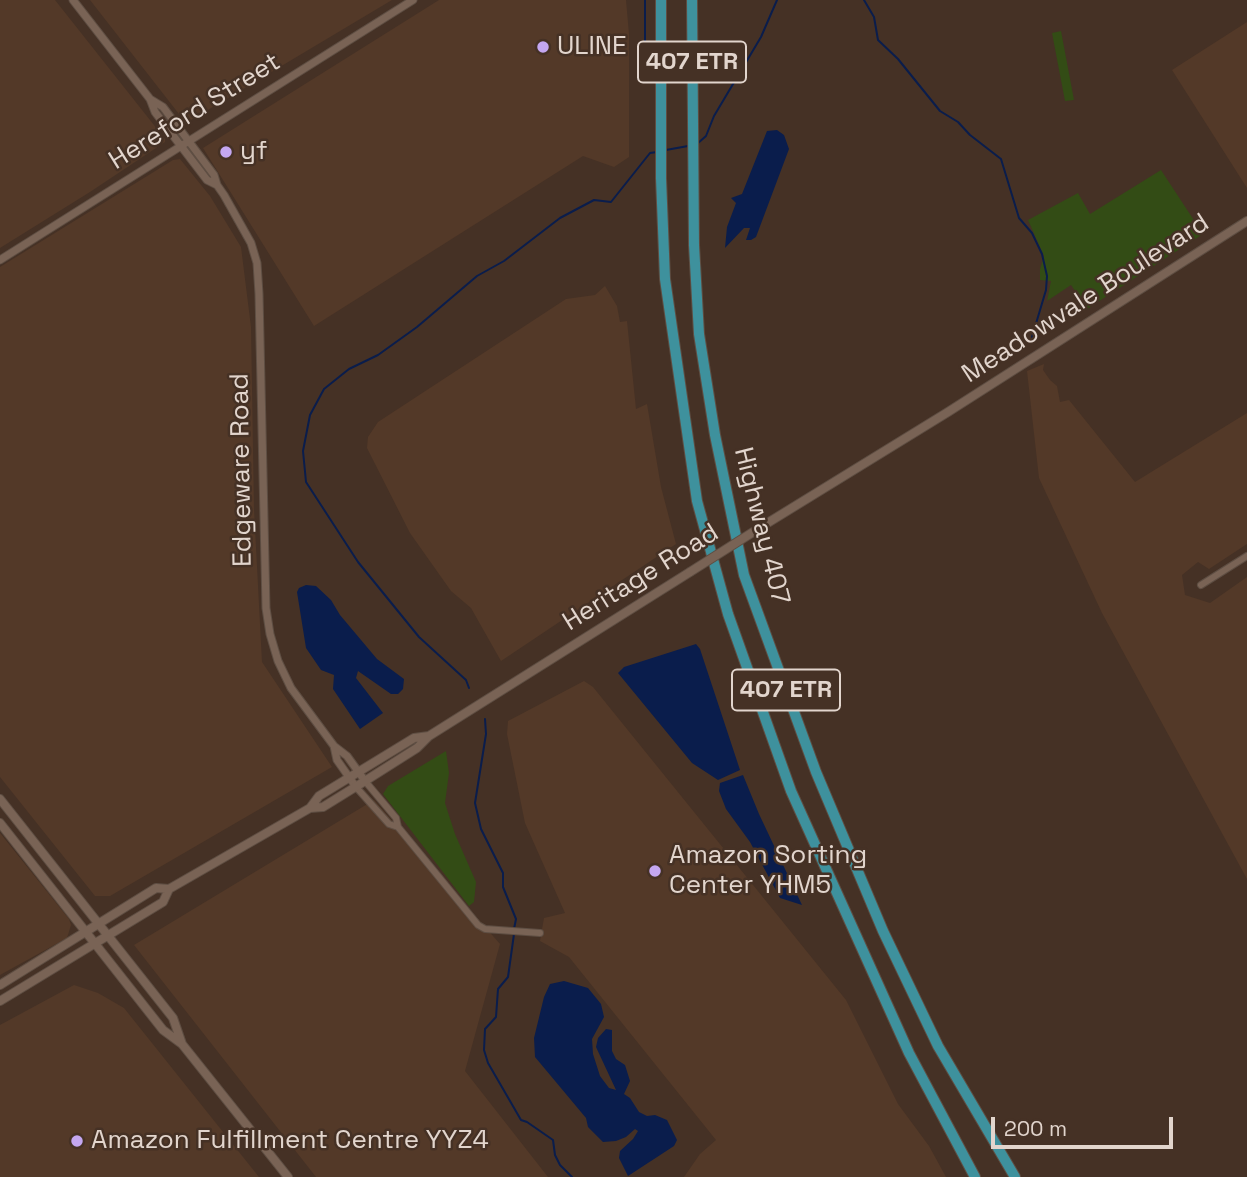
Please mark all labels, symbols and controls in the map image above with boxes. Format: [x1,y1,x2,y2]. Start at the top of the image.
place label: ULINE [557,31,627,63]
marker: ULINE [535,39,551,55]
road number: 407 ETR [638,42,746,82]
street label: Hereford Street [104,47,286,177]
place label: yf [240,136,267,168]
marker: yf [218,144,234,160]
street label: Meadowvale Boulevard [957,208,1215,390]
street label: Edgeware Road [225,373,259,567]
street label: Highway 407 [726,444,796,608]
street label: Heritage Road [557,518,725,638]
road number: 407 ETR [732,670,840,710]
place label: Amazon Sorting Center YHM5 [669,840,867,902]
marker: Amazon Sorting Center YHM5 [647,863,663,879]
scale bar [995,1104,1177,1148]
text: 200 m [1004,1115,1067,1142]
place label: Amazon Fulfillment Centre YYZ4 [91,1125,489,1157]
marker: Amazon Fulfillment Centre YYZ4 [69,1133,85,1149]

